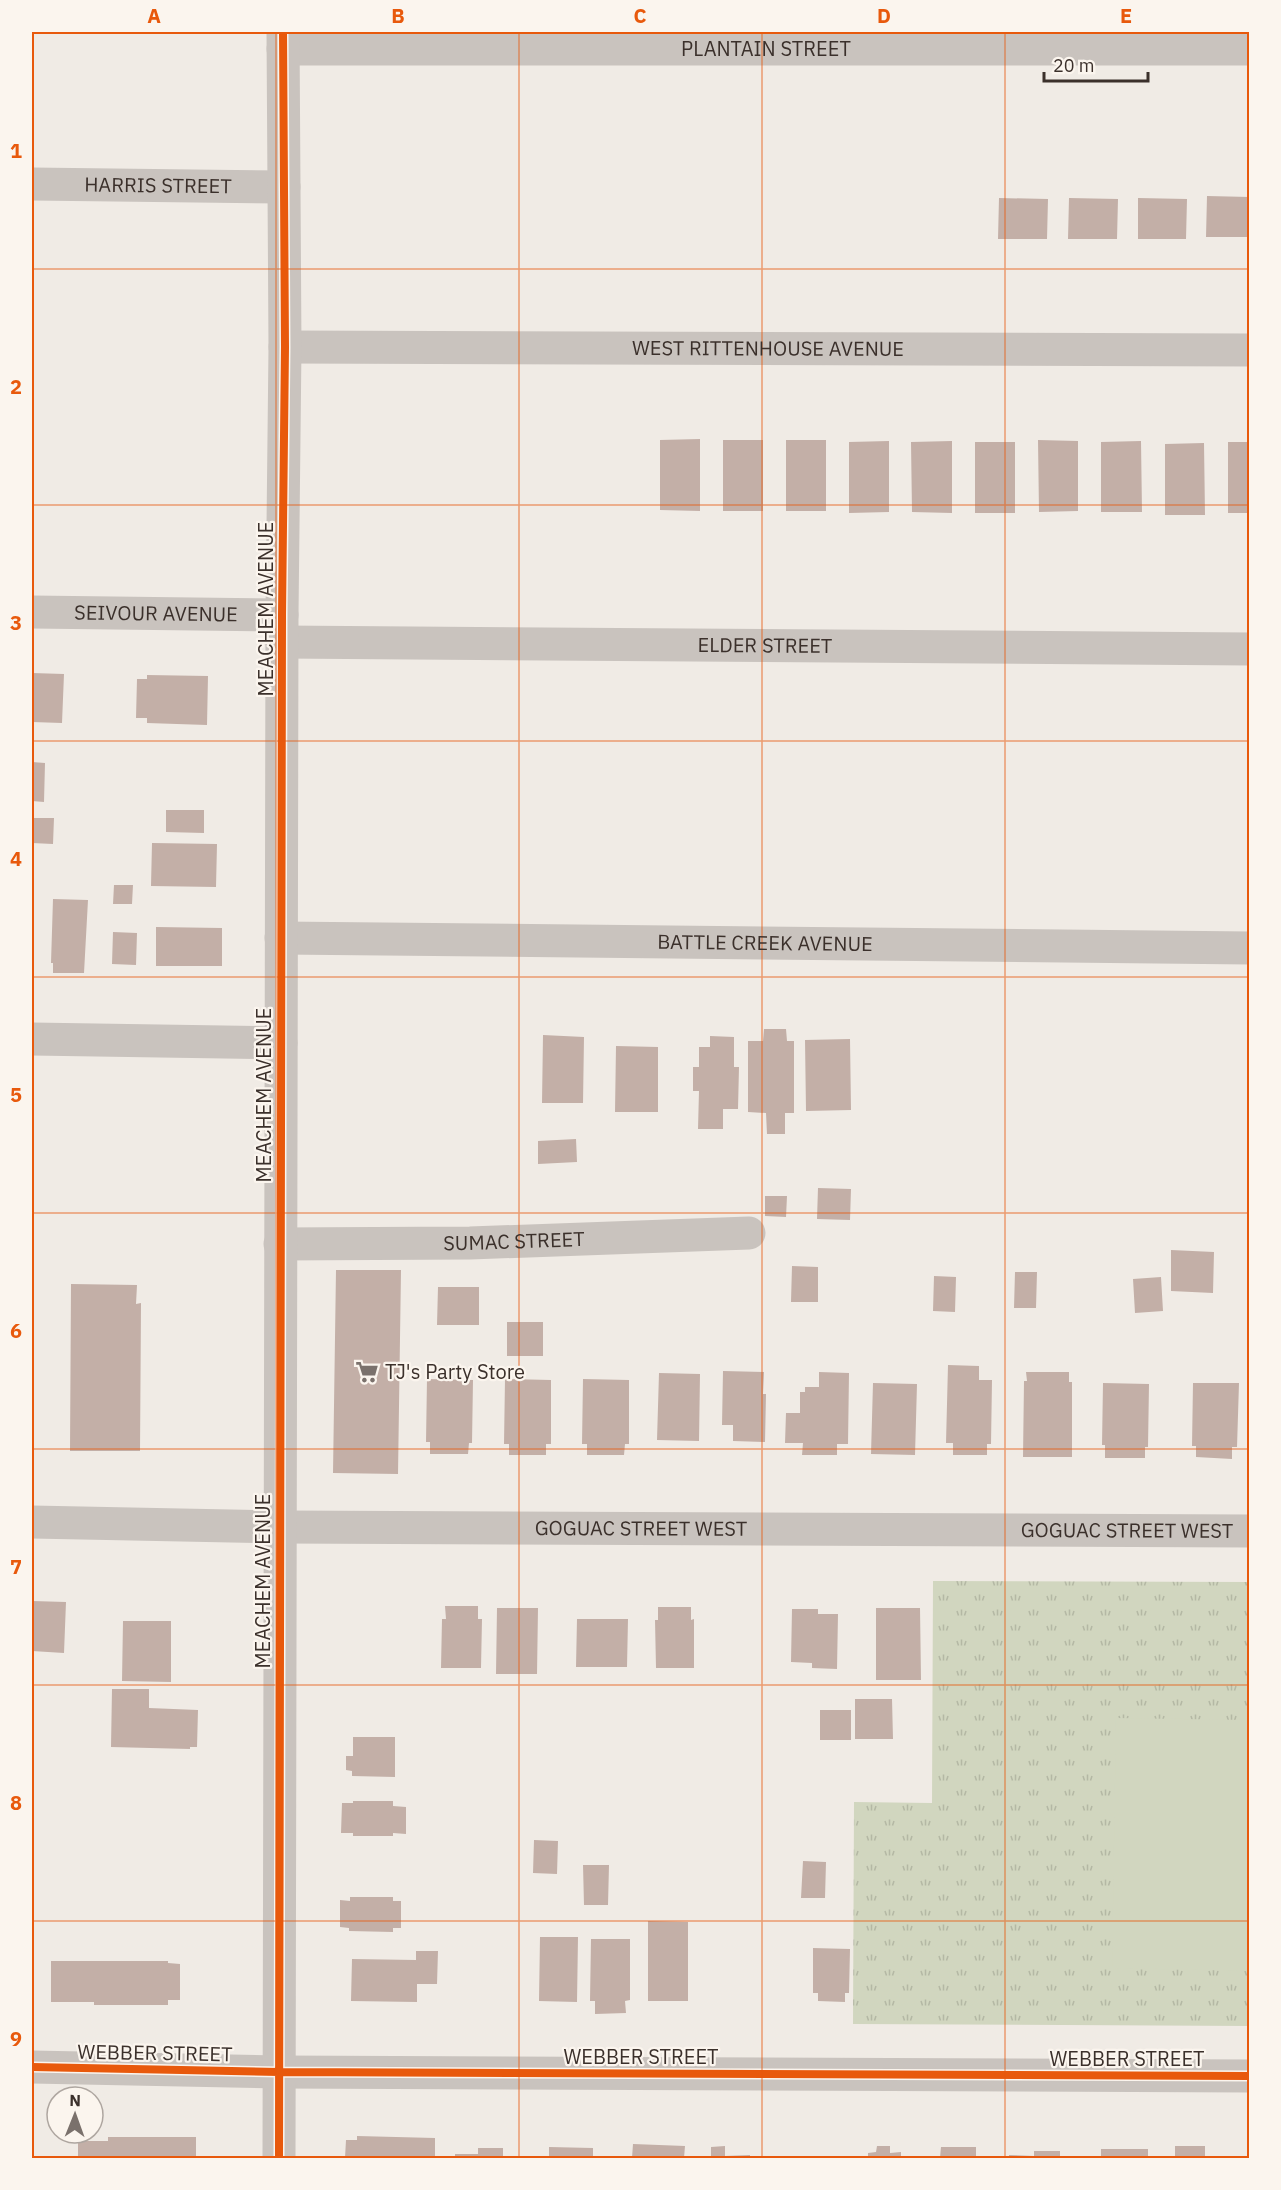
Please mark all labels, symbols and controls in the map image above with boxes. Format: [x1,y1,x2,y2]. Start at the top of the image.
text: A [147,2,161,29]
text: B [391,2,405,29]
text: C [633,2,647,29]
text: D [877,2,891,29]
text: E [1120,2,1132,29]
street label: PLANTAIN STREET [681,35,851,62]
scale bar [1044,45,1148,83]
text: 20 m [1053,54,1095,77]
text: 1 [10,137,22,164]
street label: HARRIS STREET [84,171,232,199]
street label: WEST RITTENHOUSE AVENUE [632,334,904,362]
text: 2 [10,373,22,400]
street label: MEACHEM AVENUE [252,522,279,696]
street label: SEIVOUR AVENUE [74,599,238,627]
text: 3 [10,609,22,636]
street label: ELDER STREET [698,631,832,659]
text: 4 [10,845,22,872]
street label: BATTLE CREEK AVENUE [657,928,873,957]
street label: MEACHEM AVENUE [250,1008,277,1182]
text: 5 [10,1081,22,1108]
street label: SUMAC STREET [443,1225,585,1256]
text: 6 [10,1317,22,1344]
place label: TJ's Party Store [385,1358,525,1385]
supermarket icon: TJ's Party Store [354,1359,380,1385]
street label: MEACHEM AVENUE [249,1494,276,1668]
street label: GOGUAC STREET WEST [535,1514,747,1542]
street label: GOGUAC STREET WEST [1021,1516,1233,1544]
text: 7 [10,1553,22,1580]
text: 8 [10,1789,22,1816]
text: 9 [10,2025,22,2052]
street label: WEBBER STREET [77,2038,233,2067]
street label: WEBBER STREET [563,2043,719,2070]
street label: WEBBER STREET [1049,2045,1205,2072]
north arrow [45,2085,105,2145]
text: N [69,2090,81,2110]

